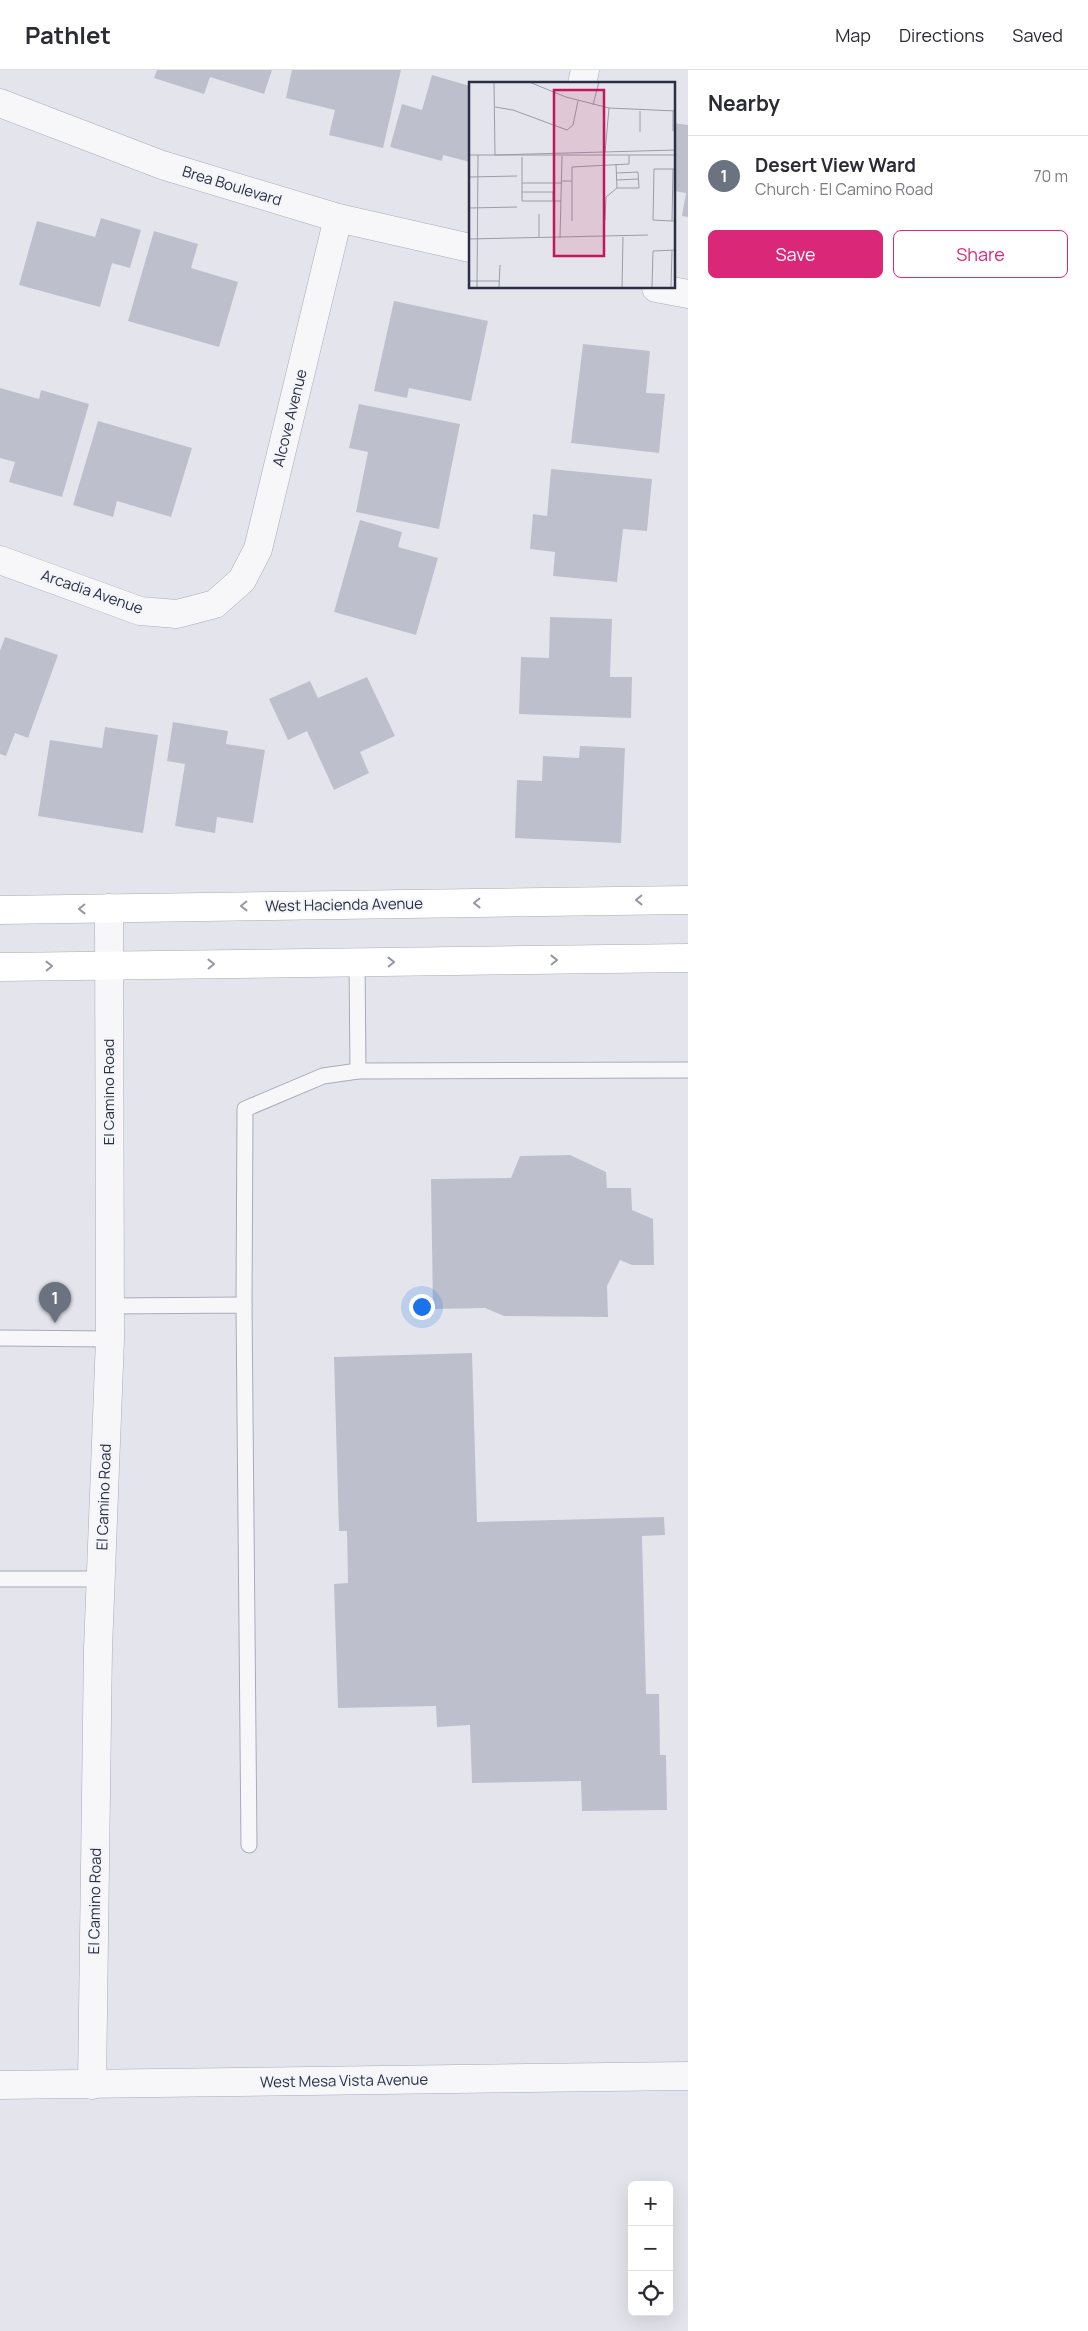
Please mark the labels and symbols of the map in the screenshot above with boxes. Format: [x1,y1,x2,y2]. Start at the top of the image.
inset map [469,82,676,289]
street label: Brea Boulevard [180,160,284,211]
street label: Alcove Avenue [267,367,312,469]
street label: Arcadia Avenue [38,564,146,619]
street label: West Hacienda Avenue [265,893,423,916]
one-way arrow [635,895,643,905]
one-way arrow [473,898,480,908]
one-way arrow [240,901,248,911]
one-way arrow [78,903,86,914]
one-way arrow [550,955,558,965]
one-way arrow [388,957,395,967]
one-way arrow [208,959,215,969]
one-way arrow [45,961,53,971]
street label: El Camino Road [98,1039,119,1145]
pin: 1 [39,1282,71,1323]
your location [409,1294,435,1320]
street label: El Camino Road [91,1443,116,1551]
street label: El Camino Road [83,1848,106,1954]
street label: West Mesa Vista Avenue [260,2069,428,2092]

